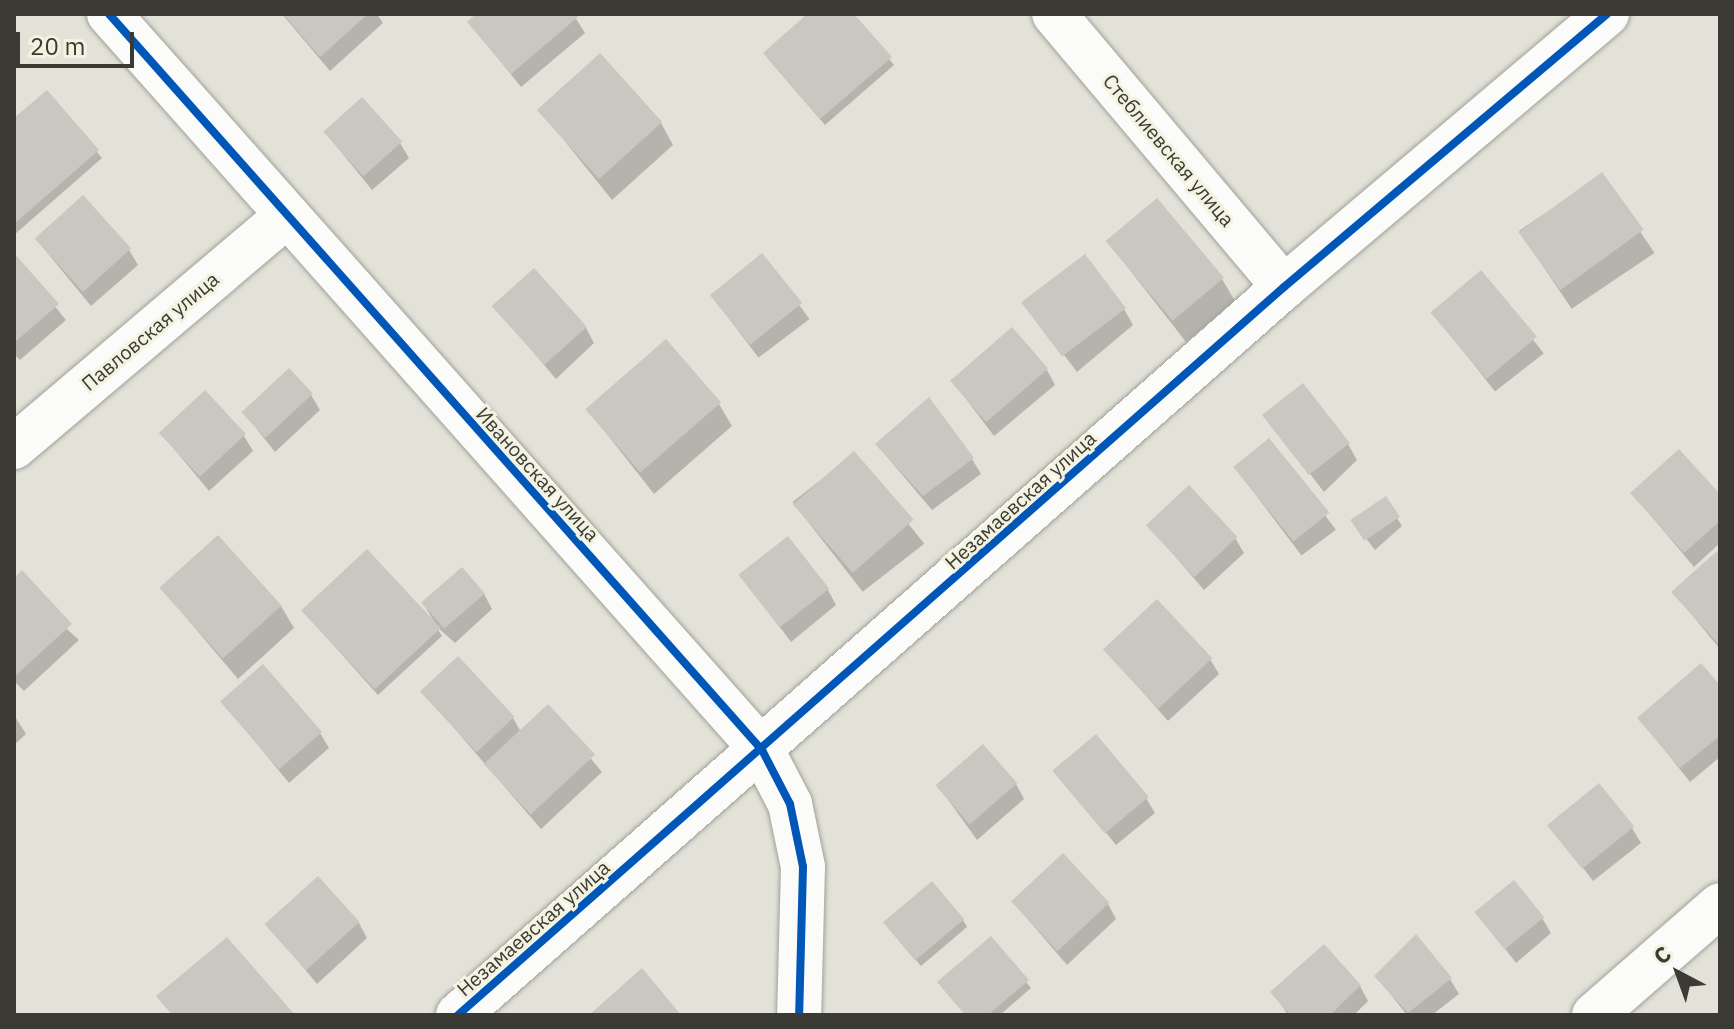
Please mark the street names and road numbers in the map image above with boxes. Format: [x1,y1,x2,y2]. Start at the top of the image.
street label: Стеблиевская улица [1098,69,1240,231]
street label: Павловская улица [77,267,223,395]
street label: Ивановская улица [471,402,605,546]
street label: Незамаевская улица [940,426,1100,574]
street label: Незамаевская улица [452,855,614,1001]

